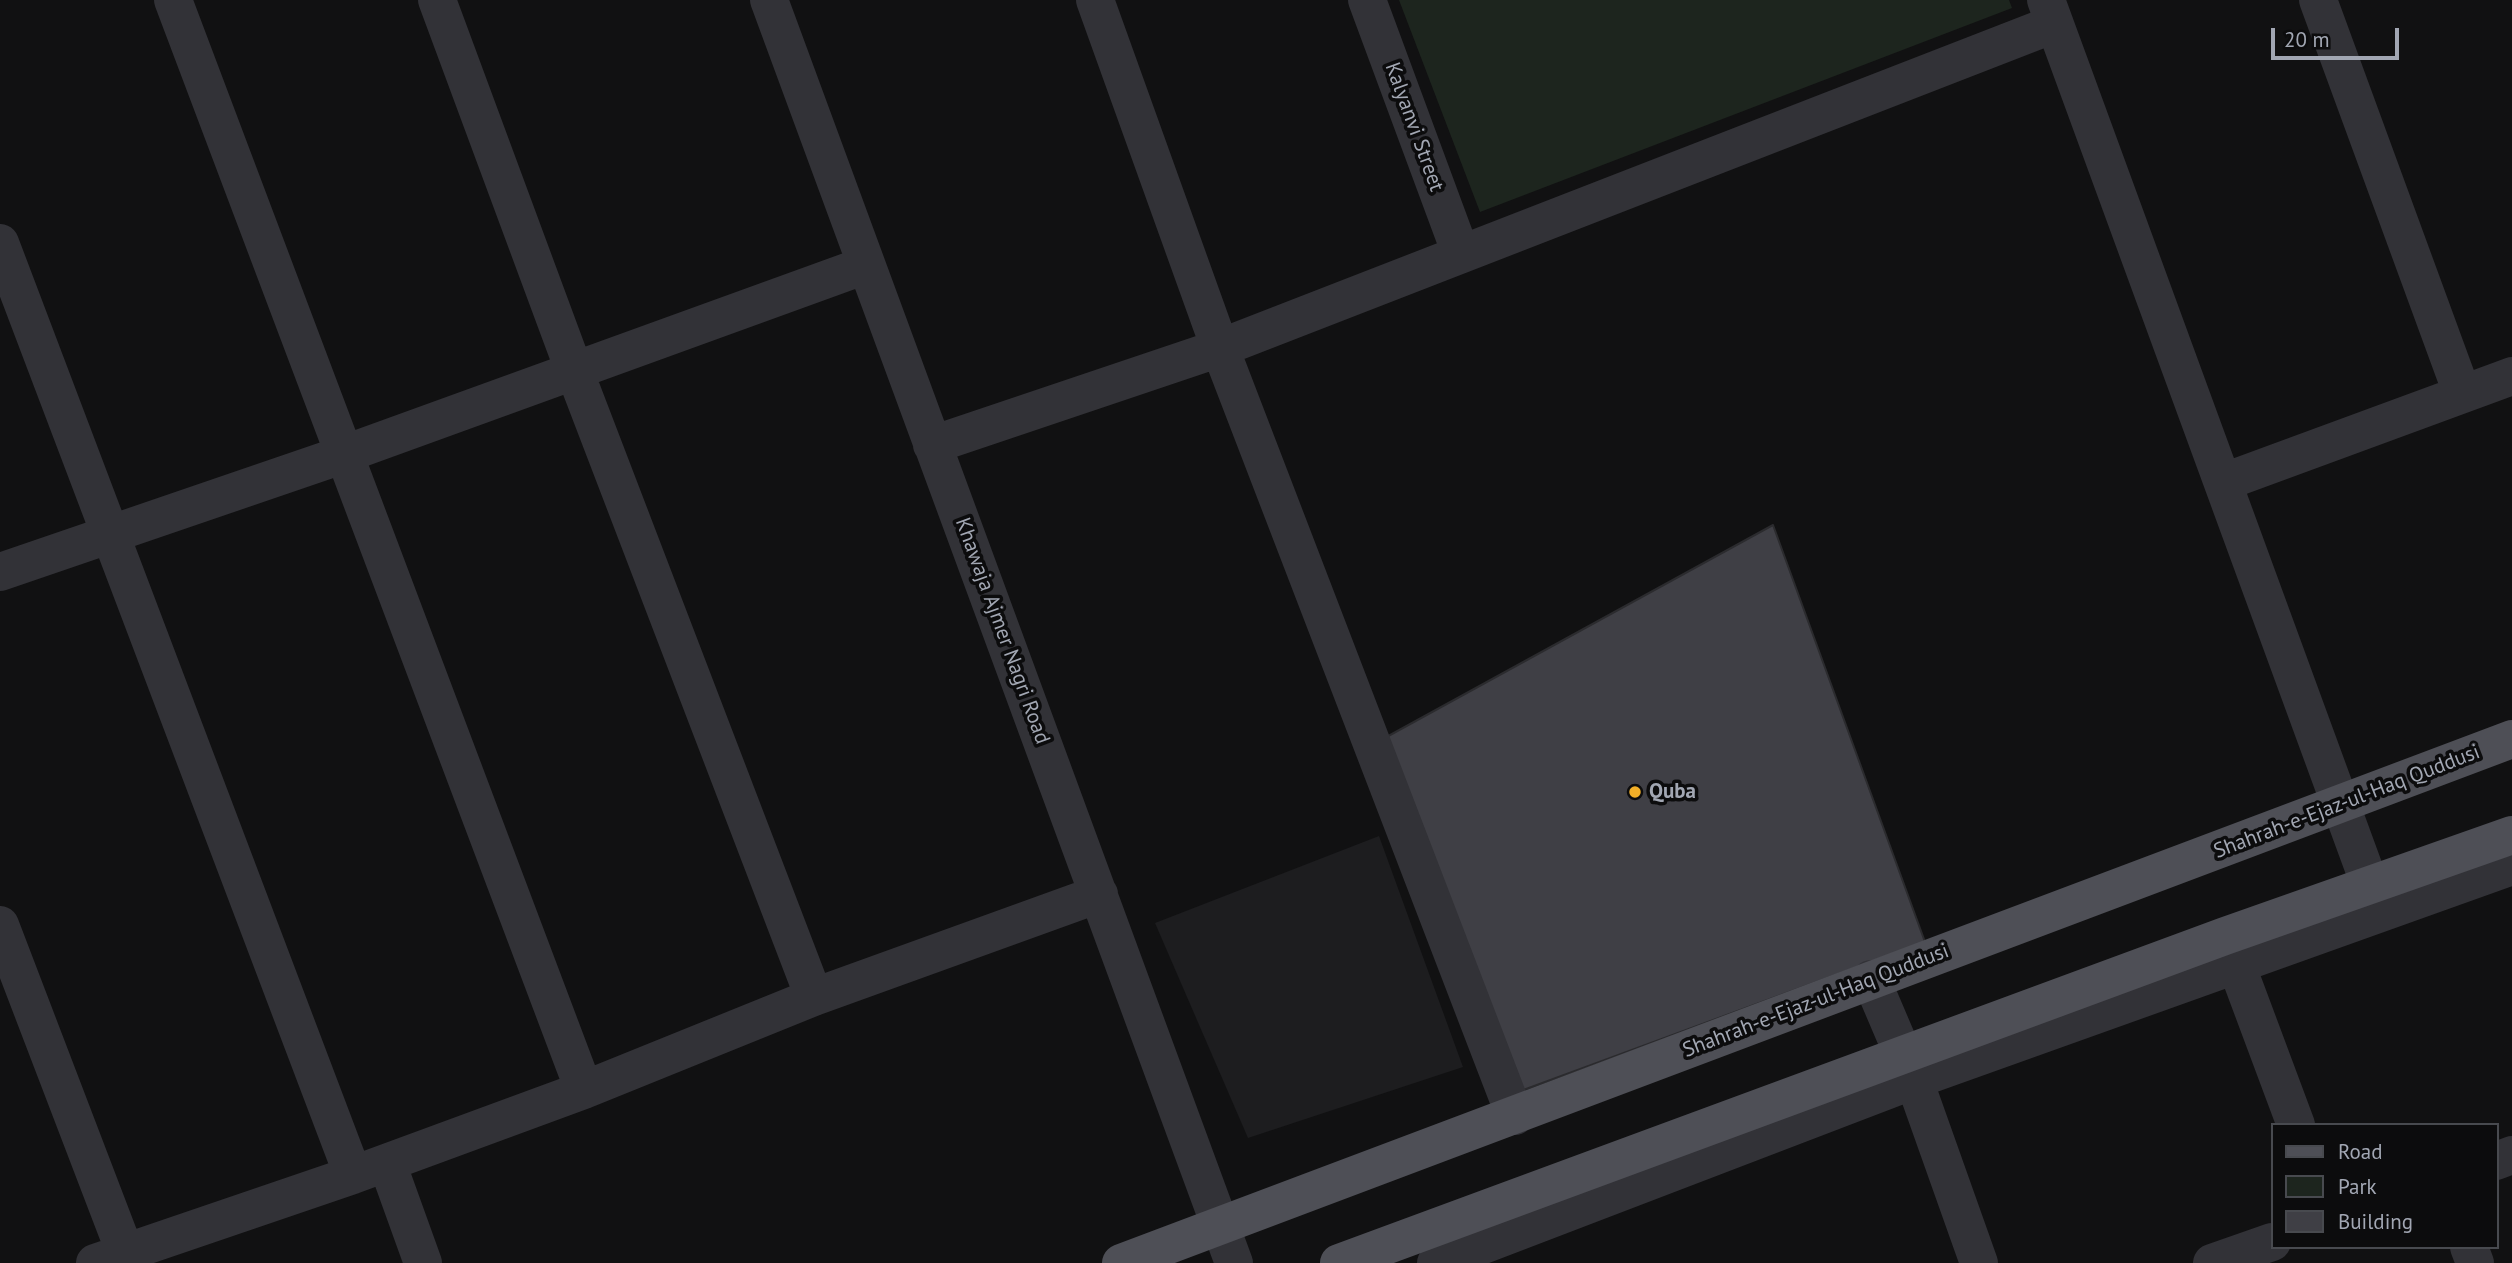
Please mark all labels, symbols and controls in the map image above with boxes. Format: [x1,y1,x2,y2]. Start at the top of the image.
scale bar [2274,14,2402,58]
text: 20 m [2284,26,2330,53]
street label: Kalyanvi Street [1379,59,1449,195]
street label: Khawaja Ajmer Nagri Road [949,514,1055,748]
street label: Shahrah-e-Ejaz-ul-Haq Quddusi [2210,739,2484,865]
place label: Quba [1649,779,1696,805]
marker: Quba [1627,784,1643,800]
street label: Shahrah-e-Ejaz-ul-Haq Quddusi [1679,938,1953,1064]
legend [2270,1123,2498,1249]
text: Road [2338,1138,2382,1165]
text: Park [2338,1173,2377,1200]
text: Building [2338,1208,2413,1235]

